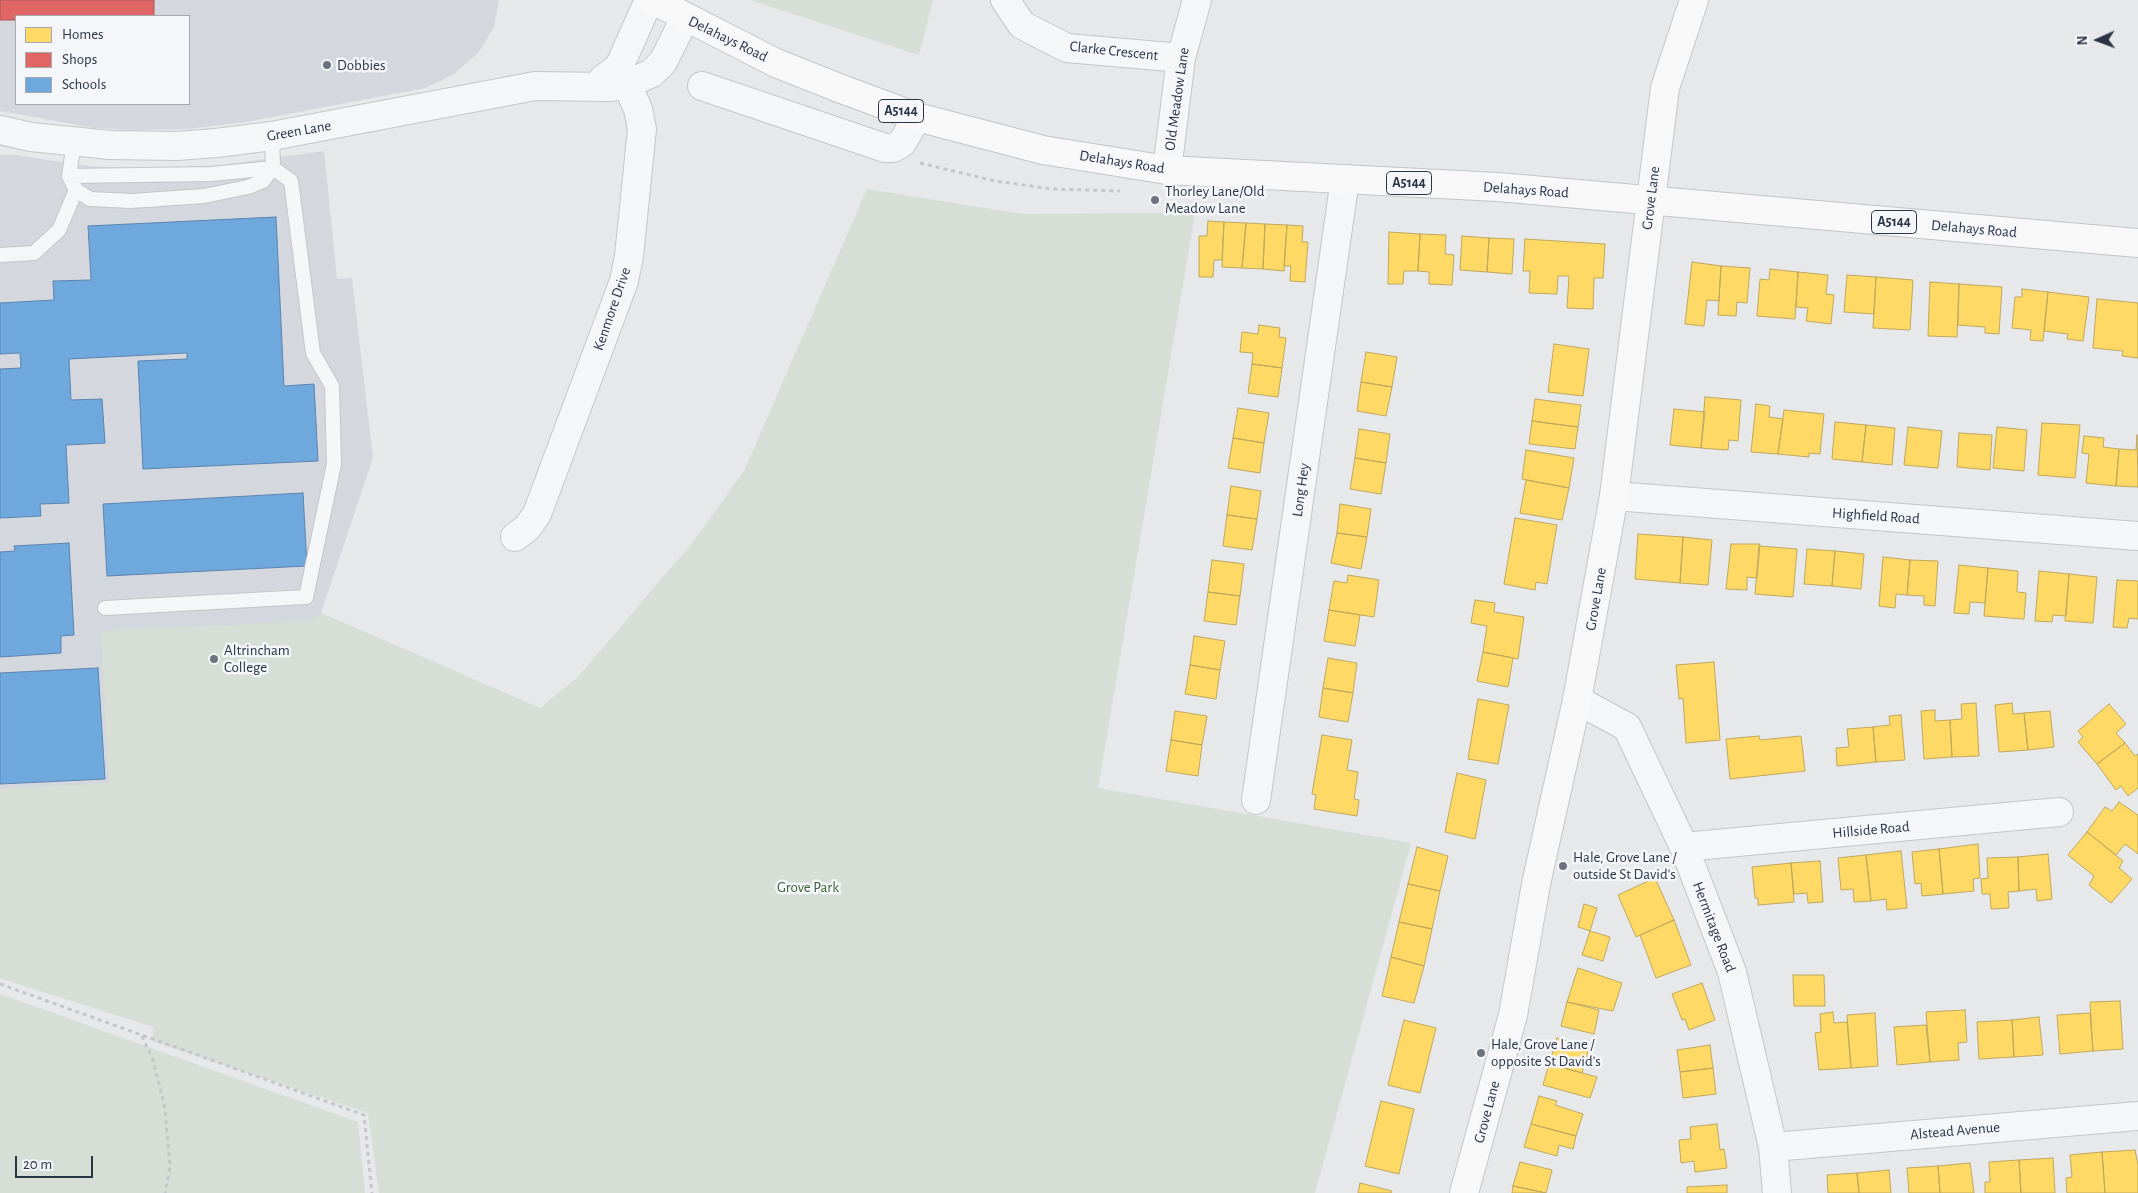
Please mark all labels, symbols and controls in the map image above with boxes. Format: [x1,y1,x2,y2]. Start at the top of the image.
street label: Delahays Road [685,12,771,66]
legend [15,15,190,105]
north arrow [2073,15,2123,65]
text: Homes [62,27,104,42]
text: N [2076,35,2090,46]
street label: Clarke Crescent [1069,37,1159,65]
street label: Old Meadow Lane [1161,46,1193,152]
text: Shops [62,52,97,67]
place label: Dobbies [337,56,386,74]
marker: Dobbies [321,59,333,71]
text: Schools [62,77,106,92]
road number: A5144 [878,100,924,122]
street label: Green Lane [265,116,333,146]
street label: Delahays Road [1078,146,1166,178]
street label: Grove Lane [1638,165,1664,231]
road number: A5144 [1386,172,1432,194]
street label: Delahays Road [1482,178,1570,202]
place label: Thorley Lane/Old Meadow Lane [1165,182,1265,217]
marker: Thorley Lane/Old Meadow Lane [1149,194,1161,206]
road number: A5144 [1872,210,1916,233]
street label: Delahays Road [1930,216,2018,242]
street label: Kenmore Drive [589,265,635,353]
street label: Long Hey [1288,462,1314,518]
street label: Highfield Road [1832,504,1920,528]
street label: Grove Lane [1582,566,1610,632]
place label: Altrincham College [224,641,290,676]
marker: Altrincham College [208,653,220,665]
street label: Hillside Road [1832,818,1910,842]
place label: Hale, Grove Lane / outside St David's [1573,848,1677,883]
marker: Hale, Grove Lane / outside St David's [1557,860,1569,872]
park label: Grove Park [777,878,839,896]
street label: Hermitage Road [1688,879,1740,975]
place label: Hale, Grove Lane / opposite St David's [1491,1035,1601,1070]
marker: Hale, Grove Lane / opposite St David's [1475,1047,1487,1059]
street label: Grove Lane [1470,1079,1504,1145]
street label: Alstead Avenue [1909,1118,2001,1144]
scale bar [18,1146,95,1178]
text: 20 m [23,1157,52,1172]

